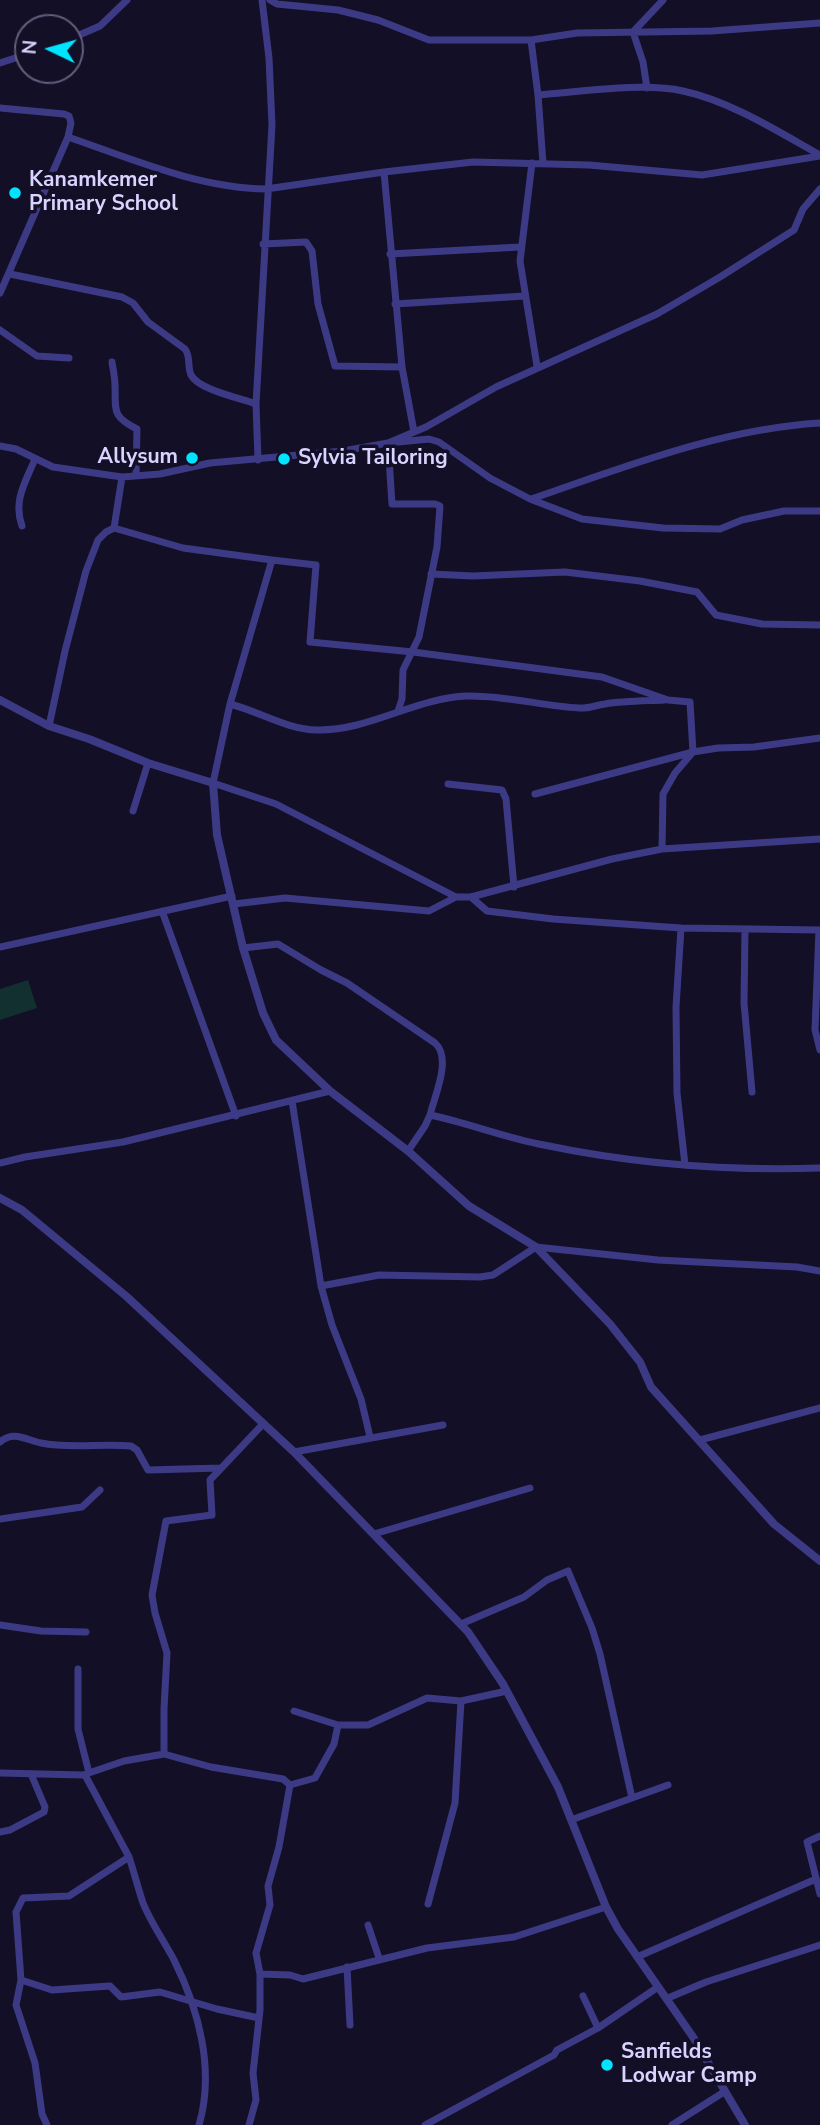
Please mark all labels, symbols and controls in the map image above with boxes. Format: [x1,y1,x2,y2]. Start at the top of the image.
north arrow [14,14,84,84]
text: N [17,39,44,56]
place label: Kanamkemer Primary School [29,168,178,218]
marker: Kanamkemer Primary School [7,185,23,201]
place label: Allysum [98,445,178,471]
place label: Sylvia Tailoring [298,446,448,472]
marker: Allysum [184,450,200,466]
marker: Sylvia Tailoring [276,451,292,467]
place label: Sanfields Lodwar Camp [621,2040,757,2090]
marker: Sanfields Lodwar Camp [599,2057,615,2073]

